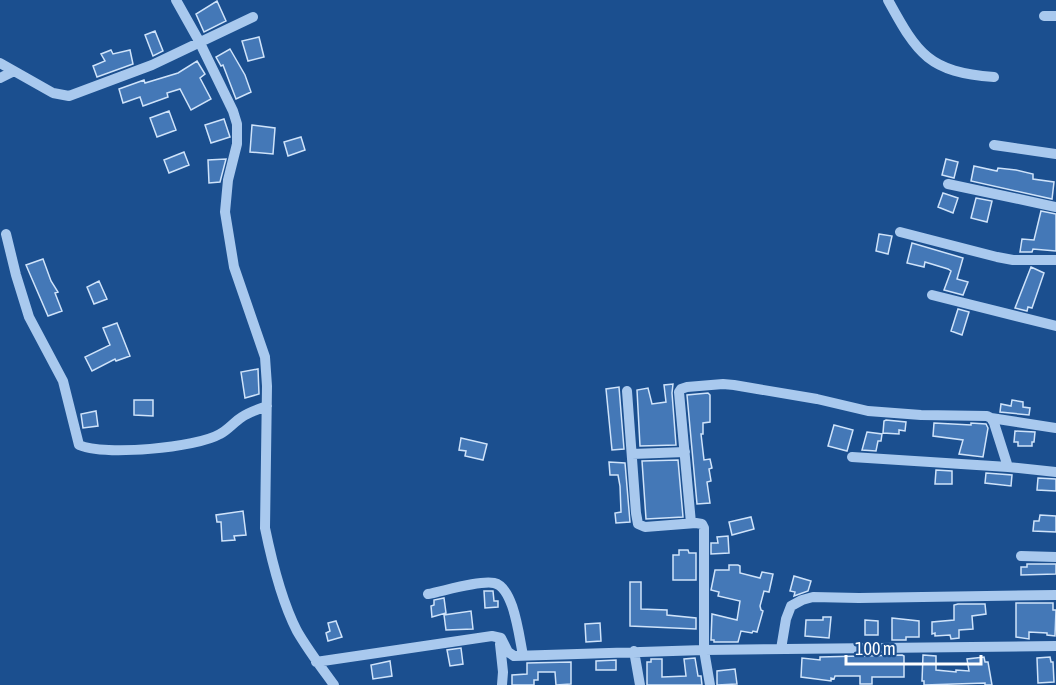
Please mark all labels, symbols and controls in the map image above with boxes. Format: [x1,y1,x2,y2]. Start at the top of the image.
scale bar [846,628,981,666]
text: 100 m [855,638,896,659]

